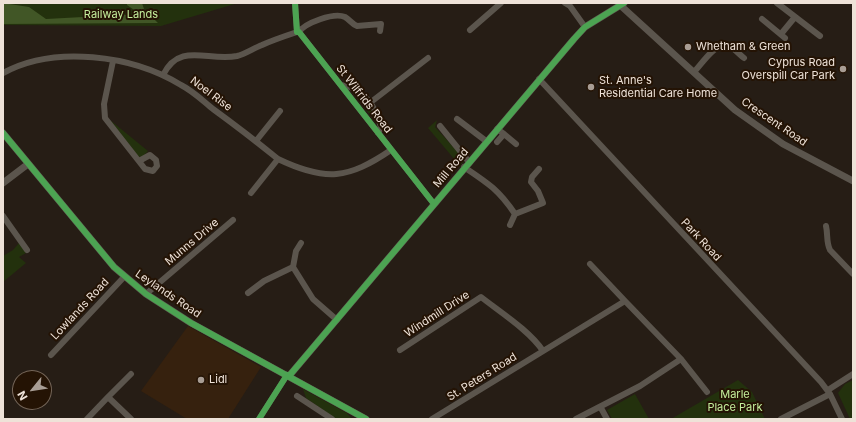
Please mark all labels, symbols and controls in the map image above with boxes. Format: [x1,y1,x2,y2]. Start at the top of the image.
park label: Railway Lands [84,8,158,22]
place label: Whetham & Green [696,40,790,54]
marker: Whetham & Green [683,42,693,52]
place label: Cyprus Road Overspill Car Park [741,56,835,82]
street label: St Wilfrids Road [333,62,395,136]
marker: Cyprus Road Overspill Car Park [838,64,848,74]
street label: Noel Rise [187,74,235,114]
place label: St. Anne's Residential Care Home [599,74,717,100]
marker: St. Anne's Residential Care Home [586,82,596,92]
street label: Crescent Road [739,95,809,149]
street label: Mill Road [431,146,471,190]
street label: Munns Drive [163,216,221,268]
street label: Park Road [678,216,724,264]
street label: Leylands Road [133,267,203,321]
street label: Lowlands Road [48,276,112,342]
street label: Windmill Drive [402,288,472,340]
street label: St. Peters Road [445,350,519,404]
north arrow [12,370,52,410]
place label: Lidl [209,373,227,387]
marker: Lidl [196,375,206,385]
text: N [14,388,31,403]
park label: Marle Place Park [707,388,763,414]

